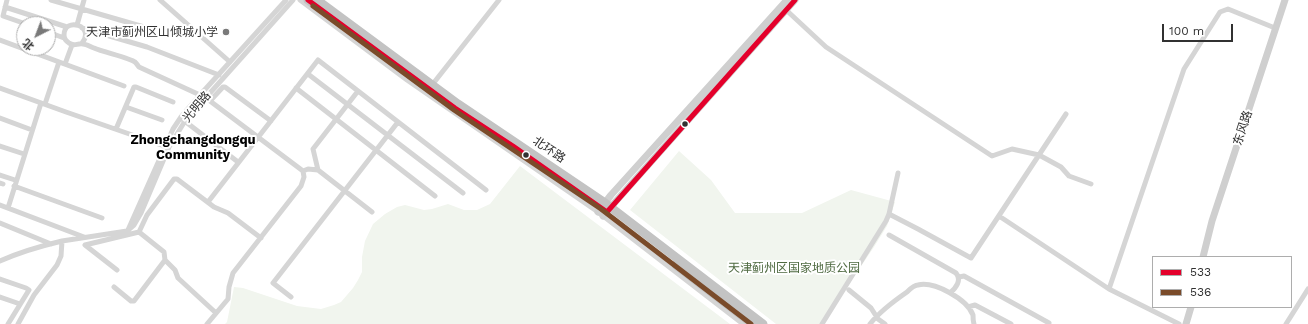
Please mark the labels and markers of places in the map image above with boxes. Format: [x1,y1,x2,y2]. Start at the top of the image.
place label: 天津市蓟州区山倾城小学 [86,25,218,39]
marker: 天津市蓟州区山倾城小学 [221,27,231,37]
unlabelled marker [680,119,690,129]
unlabelled marker [521,150,531,160]

